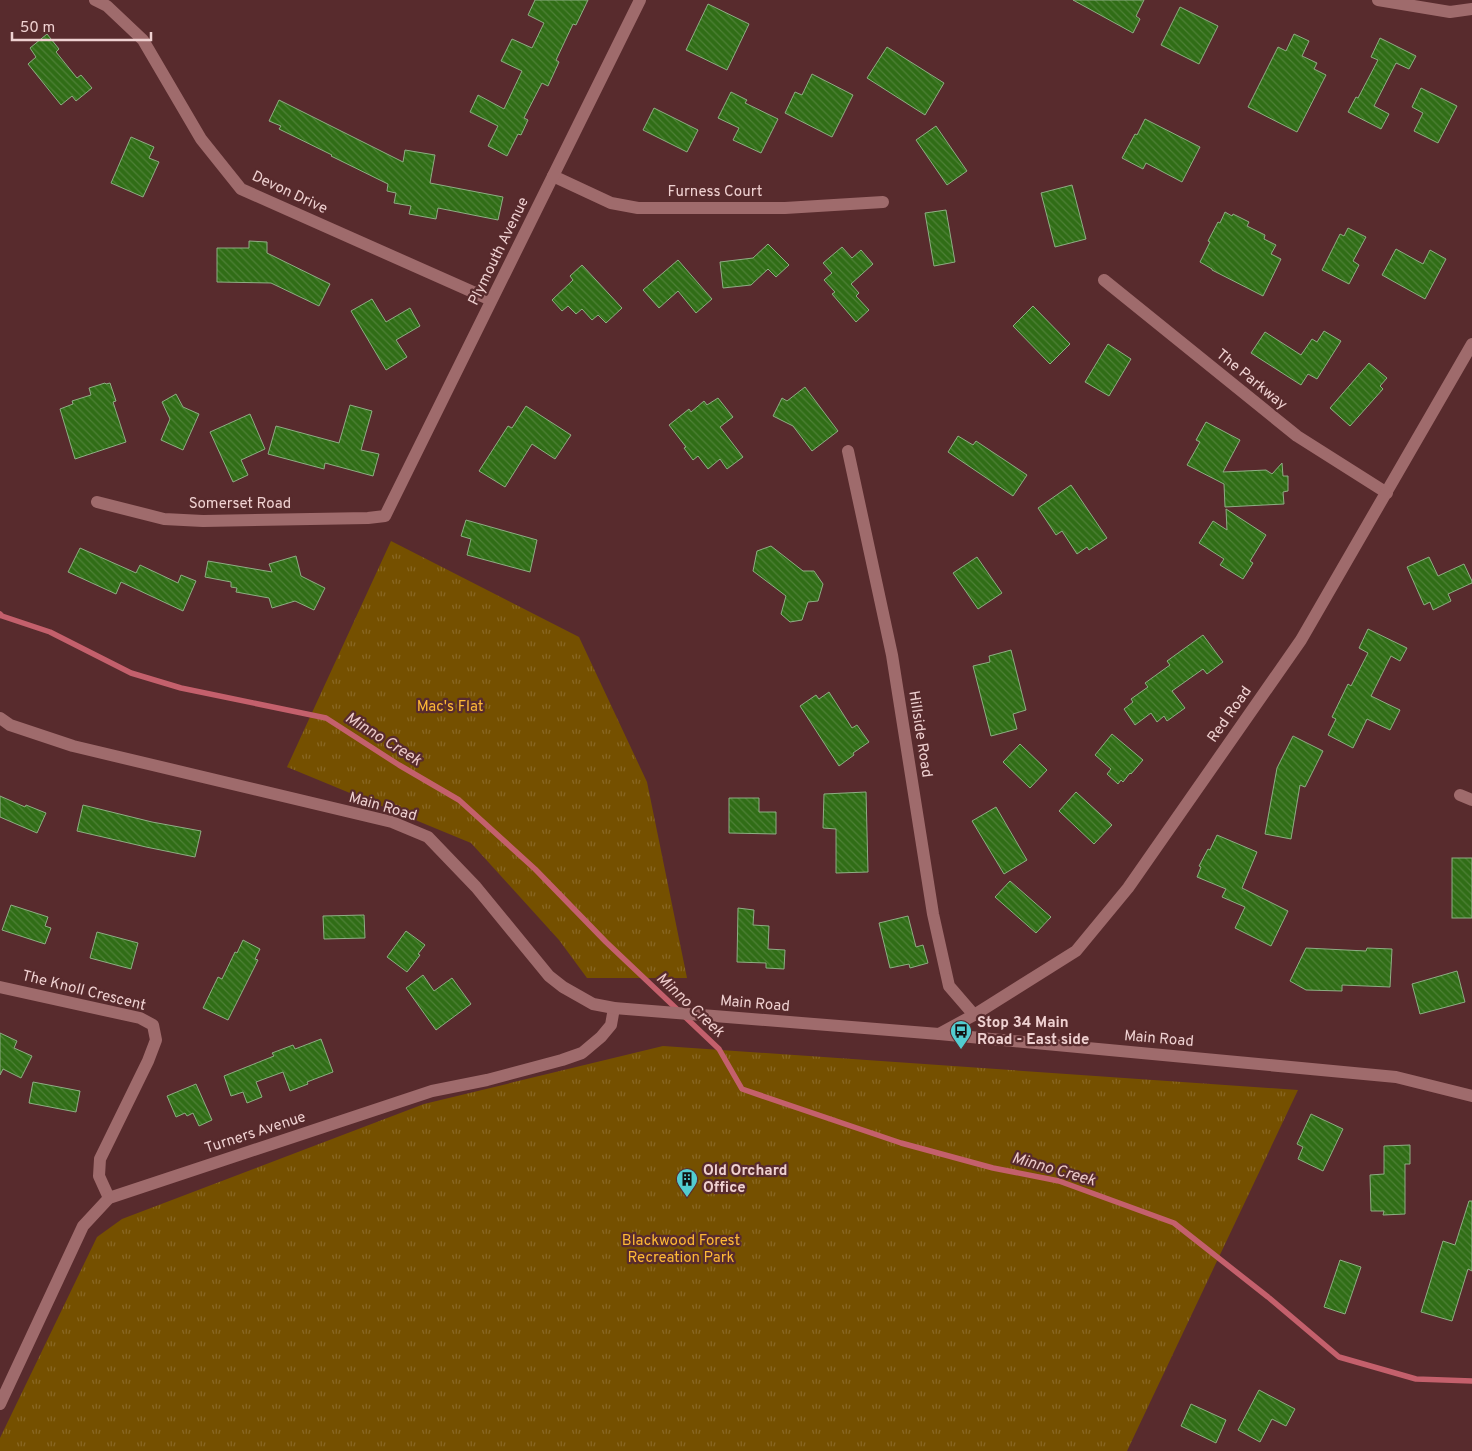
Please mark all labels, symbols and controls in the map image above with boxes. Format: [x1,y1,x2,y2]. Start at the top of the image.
scale bar [12,10,151,42]
text: 50 m [20,19,55,38]
street label: Devon Drive [249,168,330,219]
street label: Furness Court [668,183,762,202]
street label: Plymouth Avenue [465,194,534,309]
street label: The Parkway [1212,346,1291,415]
street label: Somerset Road [189,495,291,514]
street label: Red Road [1204,683,1257,747]
street label: Hillside Road [903,689,936,779]
park label: Mac's Flat [417,698,483,717]
water label: Minno Creek [341,708,426,772]
street label: Main Road [346,789,419,826]
street label: The Knoll Crescent [20,967,148,1016]
water label: Minno Creek [651,969,729,1043]
street label: Main Road [719,992,791,1017]
place label: Stop 34 Main Road - East side [977,1014,1089,1050]
bus stop icon: Stop 34 Main Road - East side [949,1019,973,1050]
street label: Main Road [1123,1027,1195,1052]
street label: Turners Avenue [203,1108,308,1159]
water label: Minno Creek [1009,1148,1099,1192]
place label: Old Orchard Office [703,1162,787,1198]
building icon: Old Orchard Office [675,1167,699,1198]
park label: Blackwood Forest Recreation Park [622,1232,740,1268]

